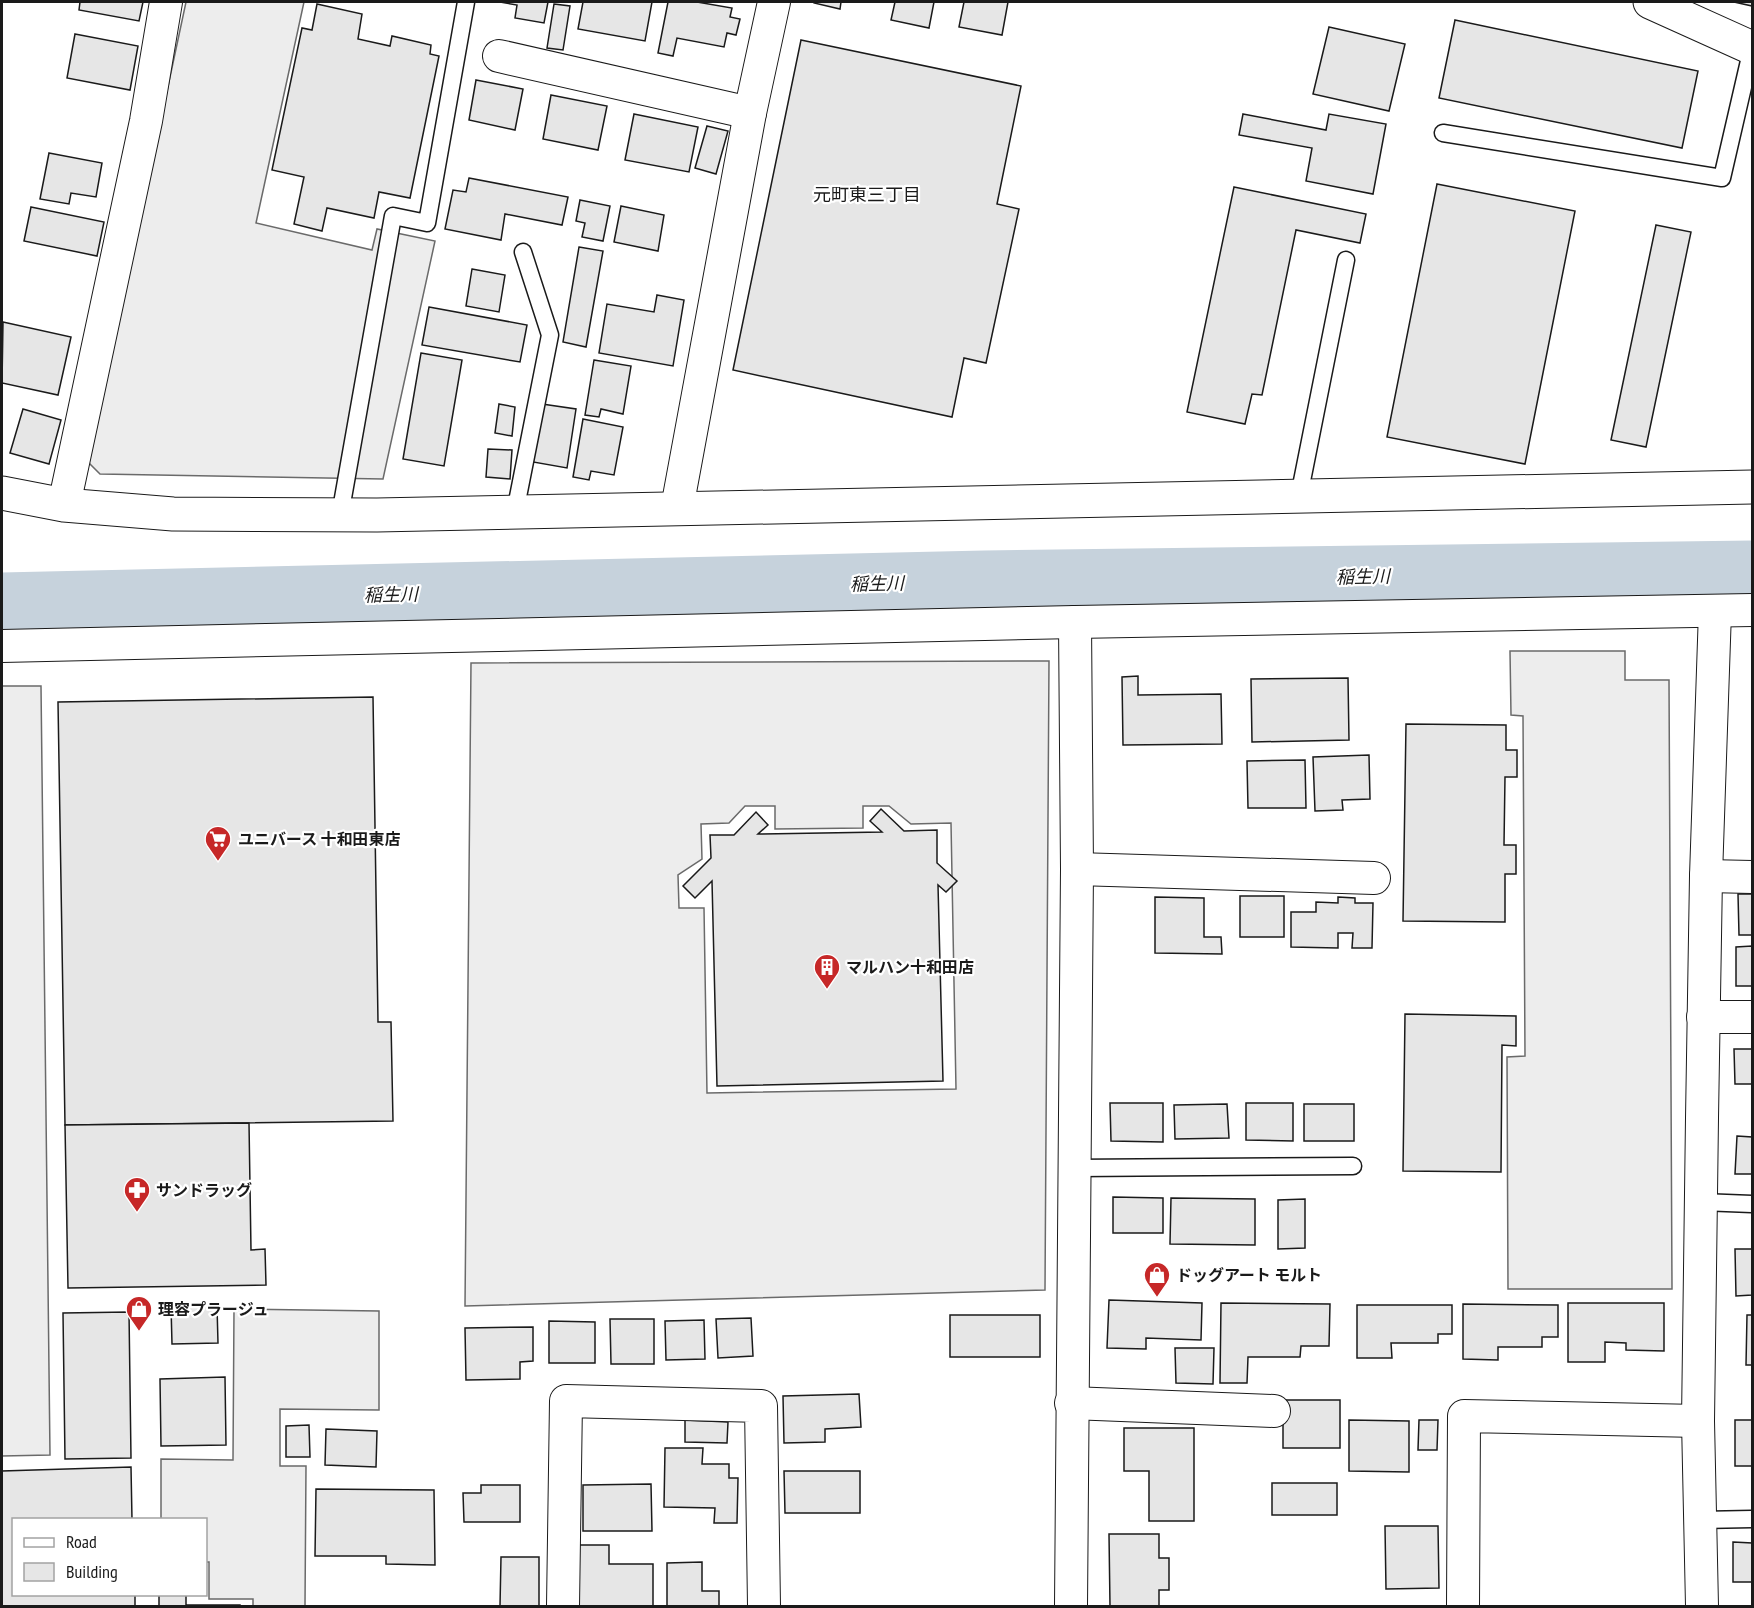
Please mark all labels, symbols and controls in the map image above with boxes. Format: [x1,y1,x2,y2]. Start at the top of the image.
district label: 元町東三丁目 [813,183,921,206]
water label: 稲生川 [1336,564,1392,588]
water label: 稲生川 [850,571,906,595]
water label: 稲生川 [364,582,420,606]
supermarket icon: ユニバース 十和田東店 [203,824,233,862]
place label: ユニバース 十和田東店 [238,829,400,849]
building icon: マルハン十和田店 [812,952,842,990]
place label: マルハン十和田店 [846,957,974,977]
pharmacy icon: サンドラッグ [122,1175,152,1213]
place label: サンドラッグ [156,1180,252,1200]
shop icon: ドッグアート モルト [1142,1260,1172,1298]
place label: ドッグアート モルト [1176,1265,1322,1285]
shop icon: 理容プラージュ [124,1294,154,1332]
place label: 理容プラージュ [158,1299,269,1319]
legend [12,1518,207,1596]
text: Road [66,1530,97,1553]
text: Building [66,1560,118,1583]

